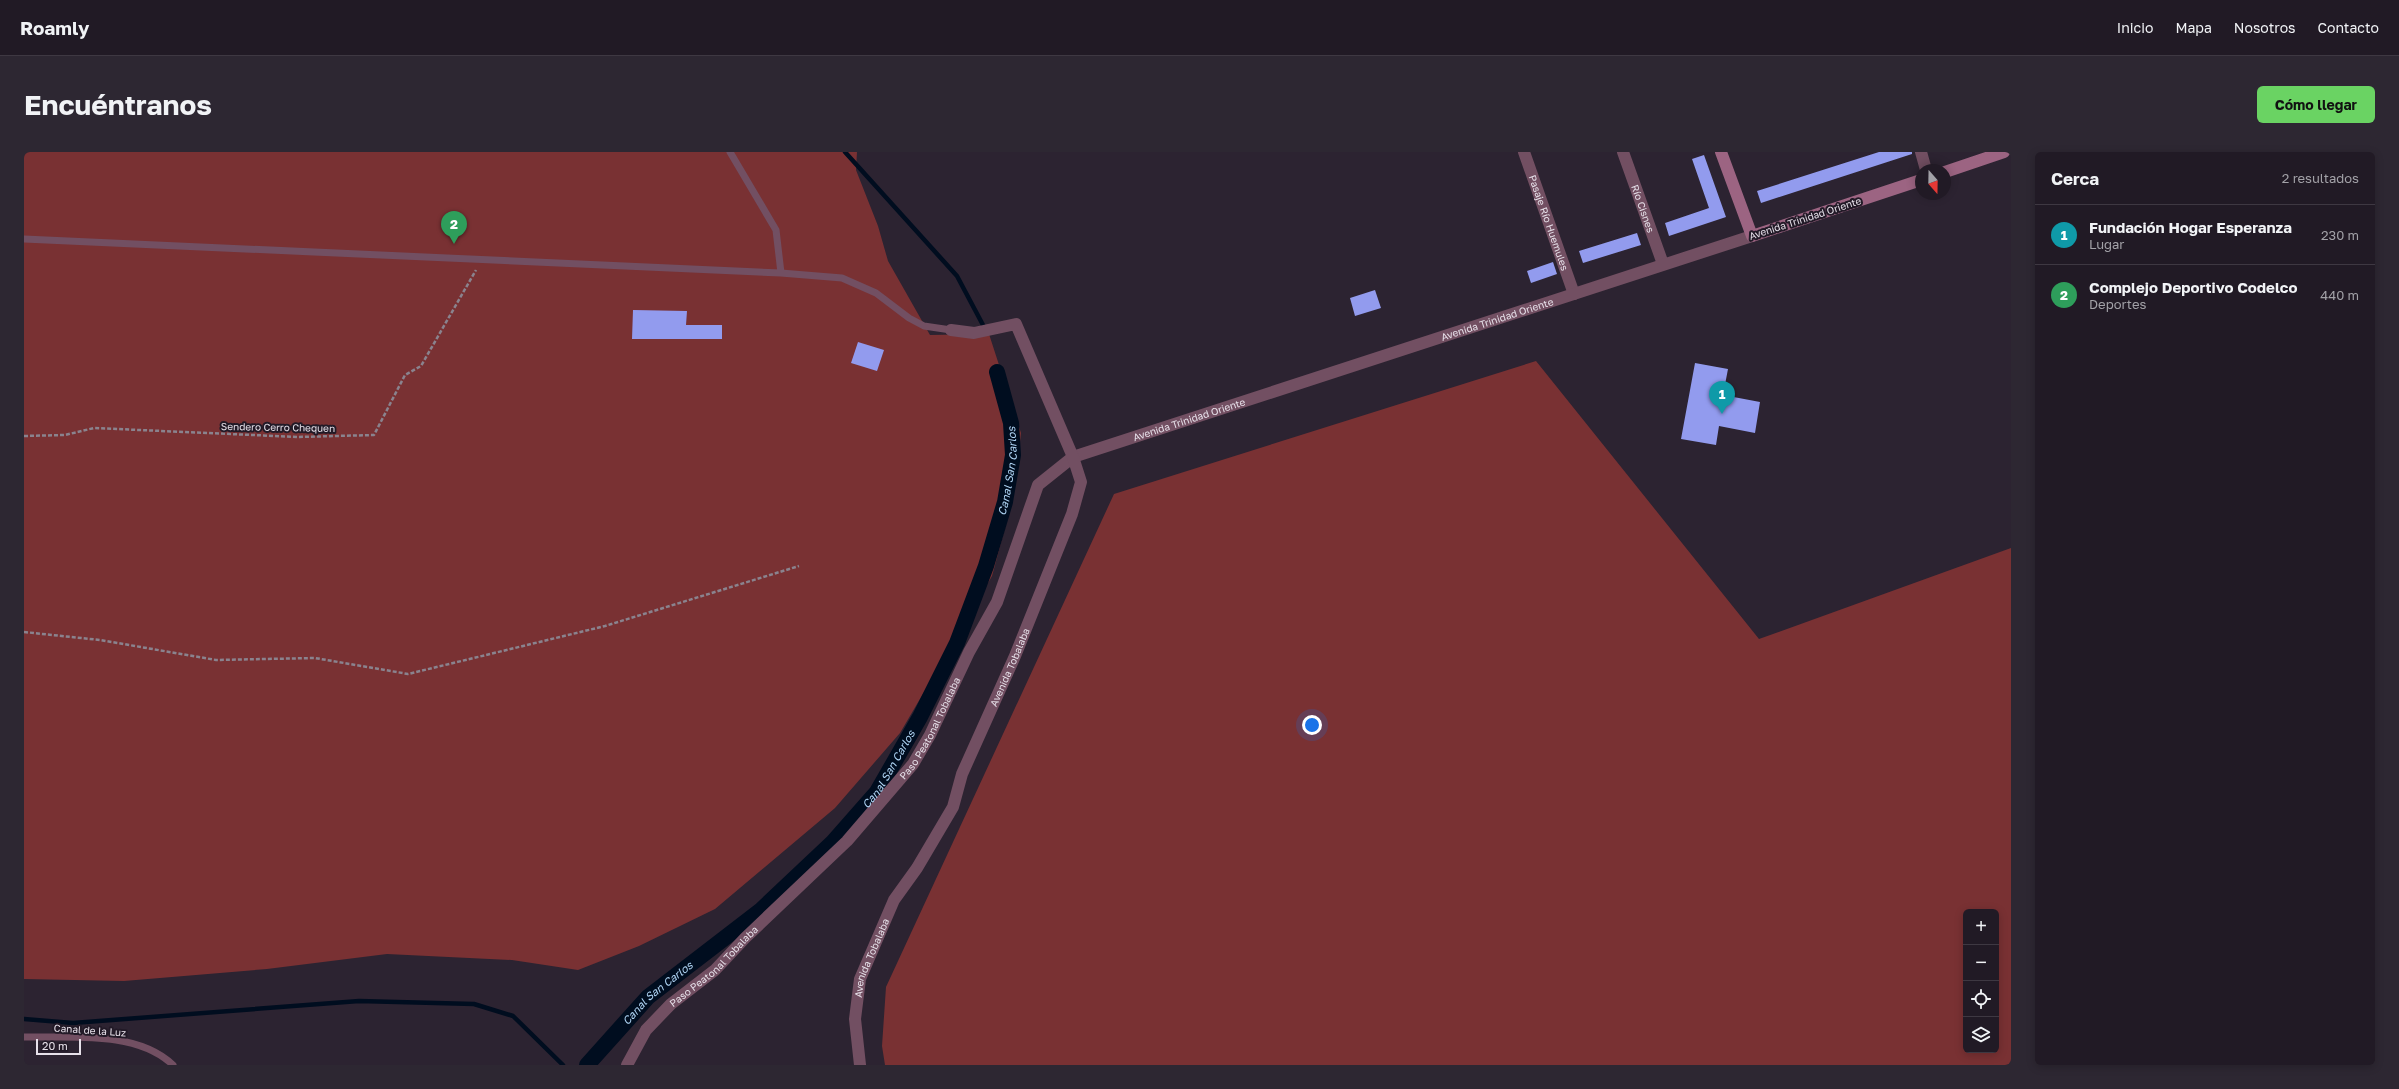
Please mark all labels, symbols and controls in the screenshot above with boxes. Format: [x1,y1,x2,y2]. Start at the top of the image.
text: Roamly [20,16,89,39]
text: Inicio [2117,19,2153,36]
text: Mapa [2175,19,2212,36]
text: Nosotros [2234,19,2295,36]
text: Contacto [2317,19,2379,36]
button: Cómo llegar [2257,86,2375,123]
text: Encuéntranos [24,88,212,121]
north arrow [1915,164,1951,200]
text: Cerca [2051,168,2099,189]
text: 2 resultados [2282,170,2359,186]
street label: Pasaje Río Huemules [1527,173,1571,272]
street label: Río Cisnes [1629,183,1657,234]
street label: Avenida Trinidad Oriente [1747,194,1863,242]
pin: 2 [441,211,467,244]
text: Fundación Hogar Esperanza [2089,218,2292,236]
text: 1 [2061,227,2067,243]
text: 230 m [2321,227,2359,243]
text: Lugar [2089,236,2124,252]
text: Complejo Deportivo Codelco [2089,278,2297,296]
text: 2 [2060,287,2068,303]
text: 440 m [2320,287,2359,303]
street label: Avenida Trinidad Oriente [1439,295,1555,343]
text: Deportes [2089,296,2146,312]
pin: 1 [1709,381,1735,414]
street label: Avenida Trinidad Oriente [1131,395,1247,443]
street label: Sendero Cerro Chequen [221,420,335,434]
water label: Canal San Carlos [994,425,1019,517]
street label: Avenida Tobalaba [987,626,1032,708]
street label: Paso Peatonal Tobalaba [897,675,962,782]
your location [1302,715,1322,735]
water label: Canal San Carlos [859,727,918,811]
map controls [1963,909,1999,1053]
button: + [1963,909,1999,945]
street label: Avenida Tobalaba [852,916,891,998]
street label: Paso Peatonal Tobalaba [667,923,760,1009]
button: − [1963,945,1999,981]
water label: Canal San Carlos [619,958,696,1027]
button: locate [1963,981,1999,1017]
button: layers [1963,1017,1999,1053]
street label: Canal de la Luz [53,1021,127,1039]
scale bar [36,1037,81,1056]
text: 20 m [42,1039,68,1052]

